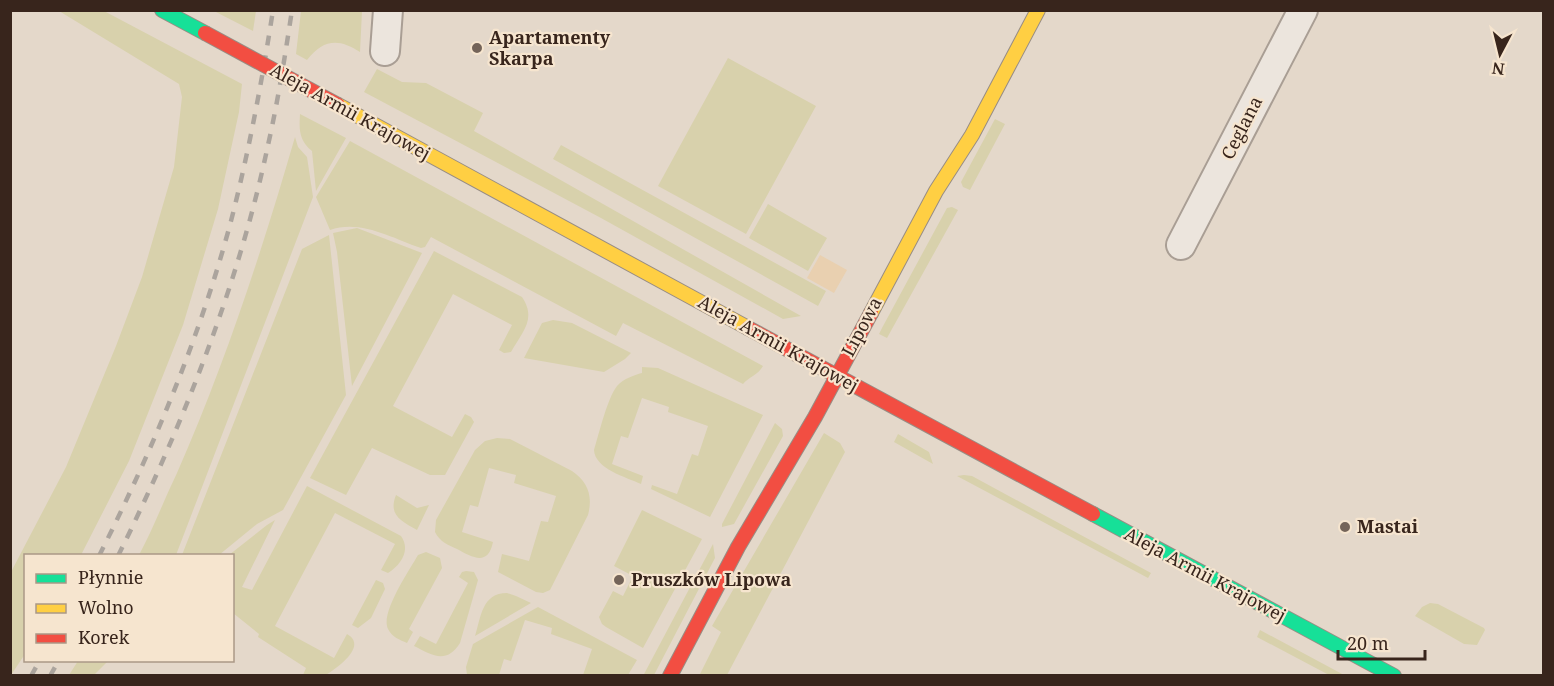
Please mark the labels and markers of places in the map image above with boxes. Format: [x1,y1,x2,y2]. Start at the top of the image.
place label: Apartamenty Skarpa [489,25,611,70]
marker: Apartamenty Skarpa [470,41,484,55]
place label: Mastai [1357,514,1419,538]
marker: Mastai [1338,520,1352,534]
place label: Pruszków Lipowa [631,567,792,591]
marker: Pruszków Lipowa [612,573,626,587]

